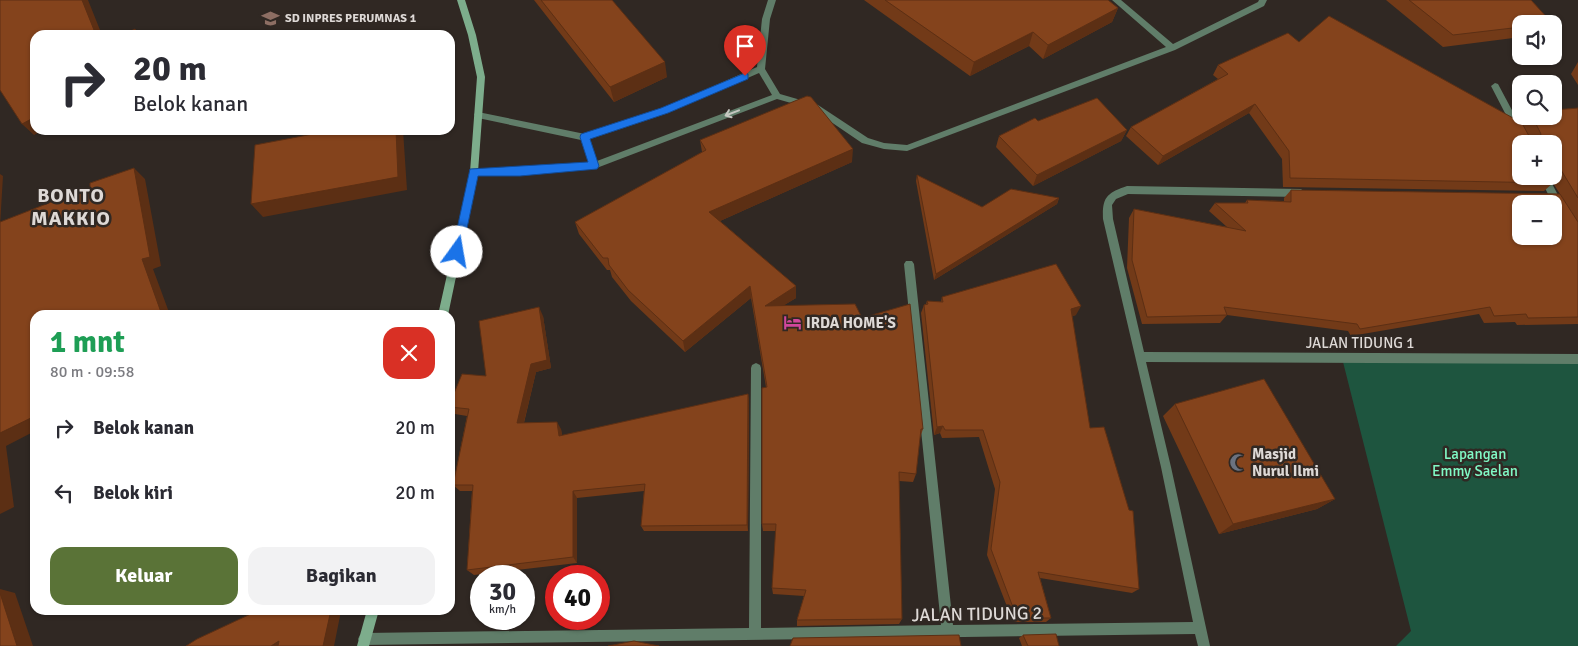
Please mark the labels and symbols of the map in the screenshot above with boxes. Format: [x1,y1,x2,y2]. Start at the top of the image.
school or university icon: SD INPRES PERUMNAS 1 [261,8,281,28]
place label: SD INPRES PERUMNAS 1 [285,11,417,26]
pin [724,25,766,76]
one-way arrow [724,109,740,118]
district label: BONTO MAKKIO [31,183,111,231]
position arrow [430,225,482,277]
hotel icon: IRDA HOME'S [782,313,802,333]
place label: IRDA HOME'S [806,314,896,332]
street label: JALAN TIDUNG 1 [1306,334,1414,352]
place label: Masjid Nurul Ilmi [1252,445,1319,480]
park label: Lapangan Emmy Saelan [1432,445,1518,480]
mosque icon: Masjid Nurul Ilmi [1228,453,1248,473]
speed limit sign: 40 [545,565,610,630]
street label: JALAN TIDUNG 2 [912,602,1042,626]

